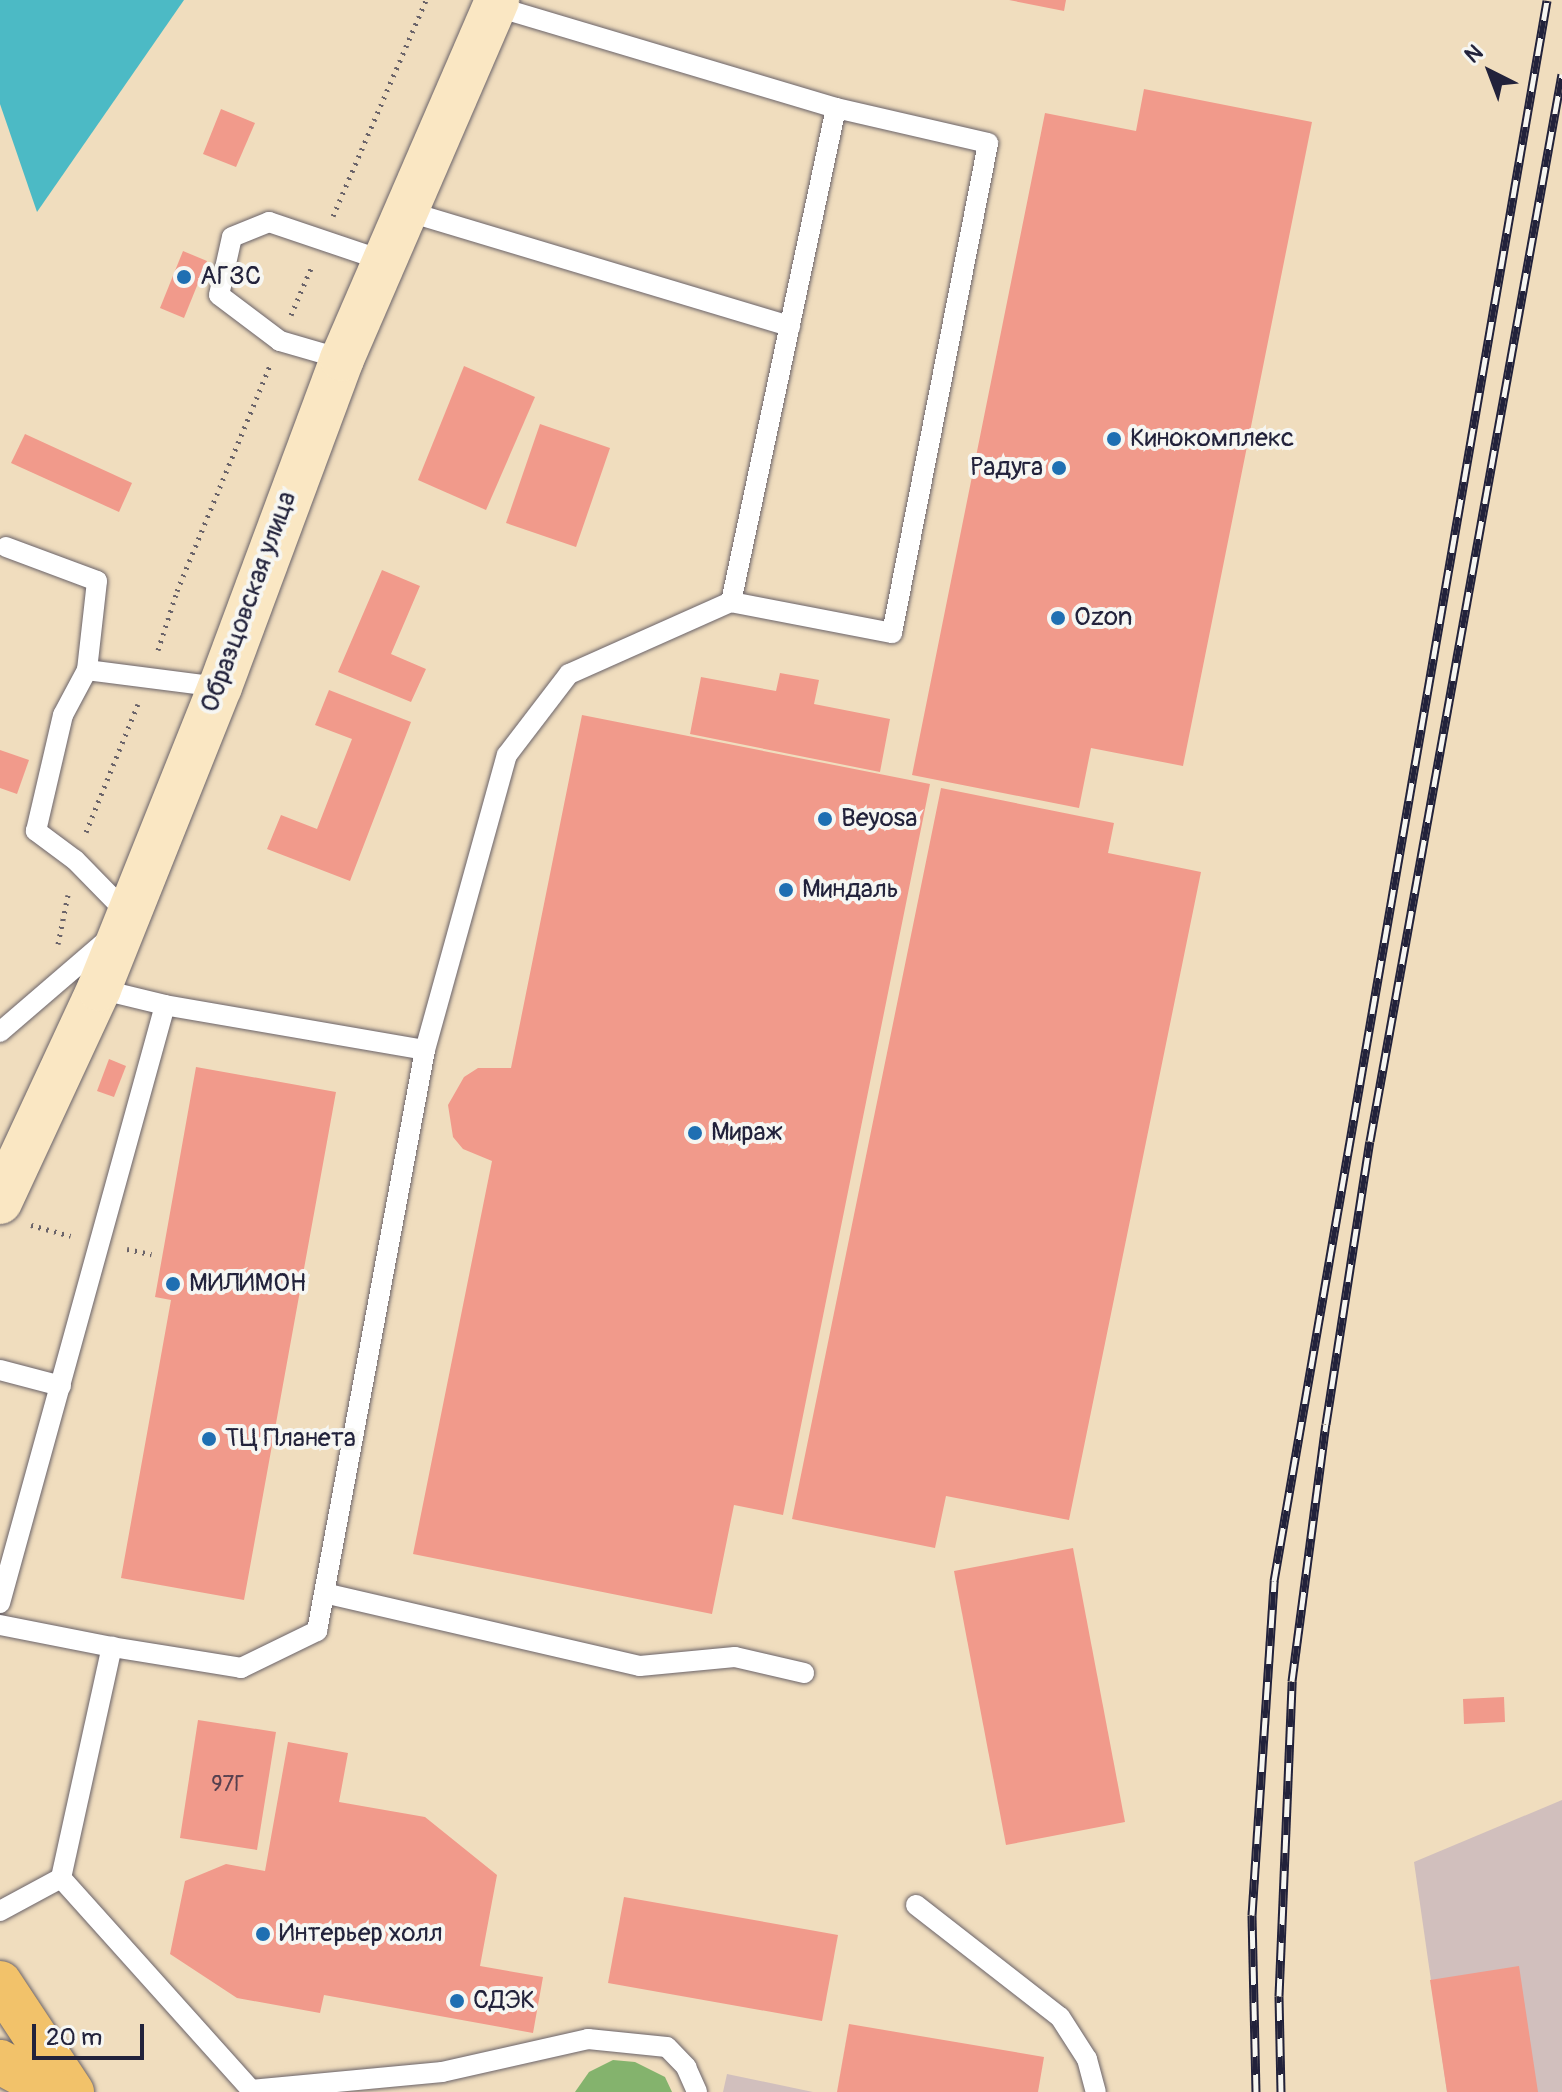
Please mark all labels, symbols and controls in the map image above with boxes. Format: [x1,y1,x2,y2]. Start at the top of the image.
north arrow [1450,32,1530,112]
text: N [1459,39,1489,70]
place label: АГЗС [200,261,261,293]
marker: АГЗС [175,268,193,286]
place label: Кинокомплекс [1130,423,1294,455]
marker: Кинокомплекс [1105,430,1123,448]
place label: Радуга [970,452,1043,484]
marker: Радуга [1050,459,1068,477]
street label: Образцовская улица [195,487,303,717]
place label: Ozon [1074,602,1132,634]
marker: Ozon [1049,609,1067,627]
place label: Beyosa [841,803,917,835]
marker: Beyosa [816,810,834,828]
place label: Миндаль [802,874,899,906]
marker: Миндаль [777,881,795,899]
place label: Мираж [711,1117,782,1149]
marker: Мираж [686,1124,704,1142]
place label: МИЛИМОН [189,1268,306,1300]
marker: МИЛИМОН [164,1275,182,1293]
place label: ТЦ Планета [225,1423,356,1455]
marker: ТЦ Планета [200,1430,218,1448]
house number: 97Г [211,1772,245,1798]
place label: Интерьер холл [279,1918,443,1950]
marker: Интерьер холл [254,1925,272,1943]
place label: СДЭК [473,1985,535,2017]
marker: СДЭК [448,1992,466,2010]
scale bar [36,2008,148,2058]
text: 20 m [46,2023,102,2052]

